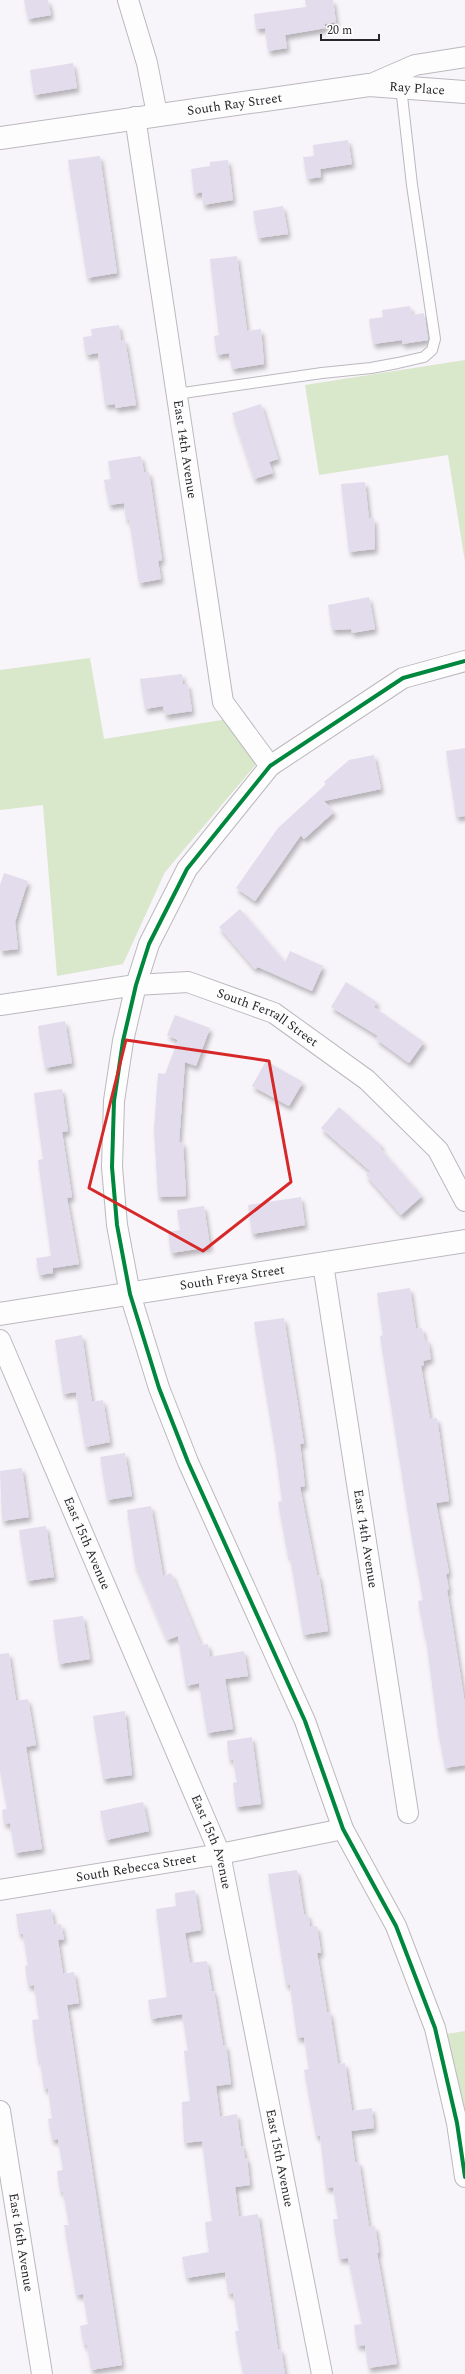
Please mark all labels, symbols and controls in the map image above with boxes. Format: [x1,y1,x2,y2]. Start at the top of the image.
scale bar [321,16,379,42]
text: 20 m [327,21,352,40]
street label: Ray Place [389,77,446,100]
street label: South Ray Street [186,88,284,121]
street label: East 14th Avenue [168,399,202,500]
street label: South Ferrall Street [214,983,323,1052]
street label: South Freya Street [178,1259,286,1296]
street label: East 14th Avenue [348,1488,383,1589]
street label: East 15th Avenue [58,1493,116,1593]
street label: East 15th Avenue [186,1791,237,1891]
street label: South Rebecca Street [75,1848,198,1887]
street label: East 15th Avenue [260,2107,299,2209]
street label: East 16th Avenue [3,2192,39,2293]

